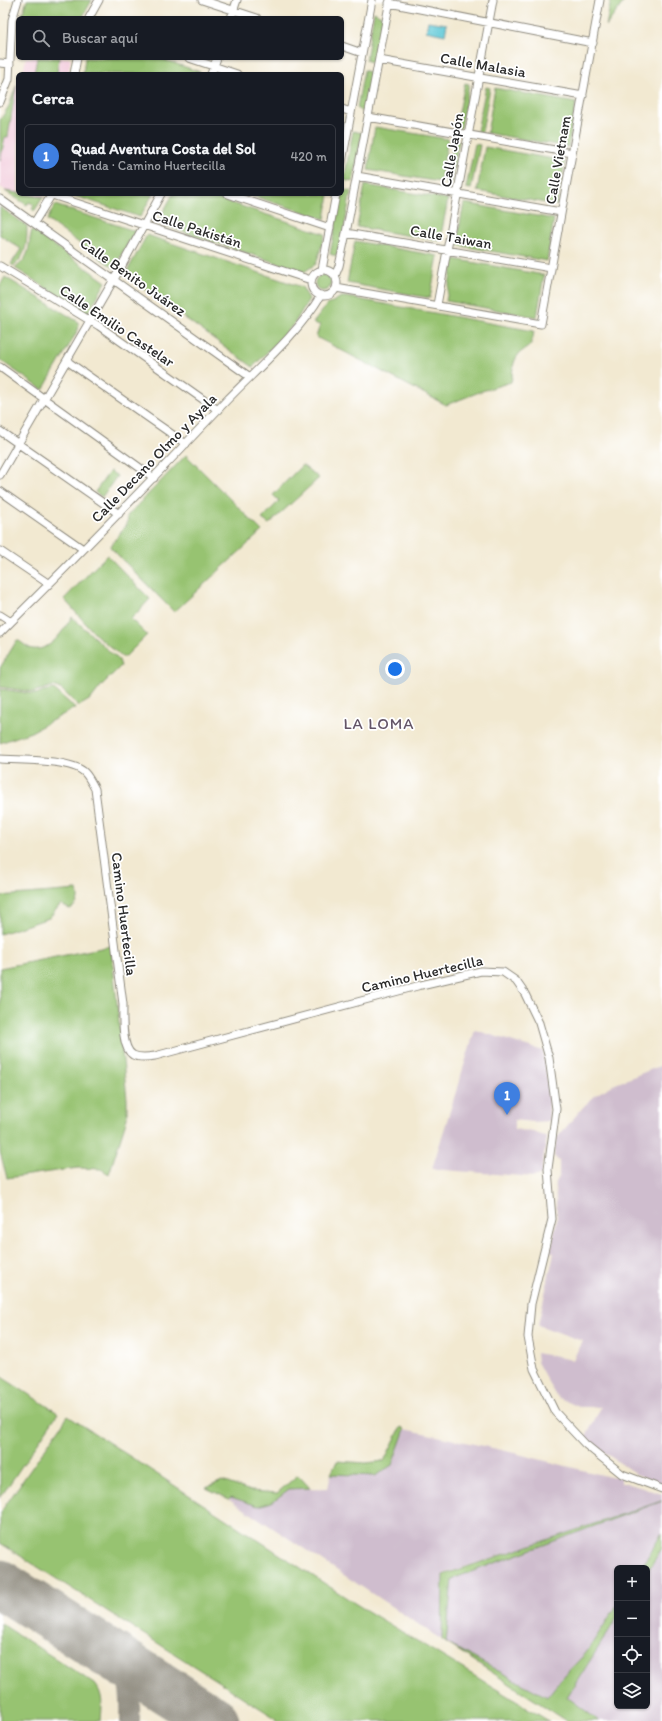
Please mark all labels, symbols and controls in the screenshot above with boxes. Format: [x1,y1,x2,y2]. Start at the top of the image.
search box [16,16,344,60]
icon: search [30,27,52,49]
text: Buscar aquí [62,29,138,47]
street label: Calle Malasia [439,49,527,81]
text: Cerca [32,88,74,108]
street label: Calle Japón [437,111,467,189]
street label: Calle Vietnam [541,114,575,206]
text: Quad Aventura Costa del Sol [71,140,256,158]
text: 1 [43,149,49,164]
text: 420 m [290,149,327,164]
text: Tienda · Camino Huertecilla [71,158,225,173]
street label: Calle Pakistán [150,206,244,252]
street label: Calle Taiwan [409,221,494,253]
street label: Calle Benito Juárez [76,234,190,320]
street label: Calle Emilio Castelar [56,281,178,371]
street label: Calle Decano Olmo y Ayala [88,389,221,526]
your location [385,659,405,679]
district label: LA LOMA [343,714,415,733]
street label: Camino Huertecilla [108,851,141,977]
street label: Camino Huertecilla [360,951,485,997]
pin: 1 [494,1082,520,1115]
map controls [614,1565,650,1709]
button: + [614,1565,650,1601]
button: − [614,1601,650,1637]
button: locate [614,1637,650,1673]
button: layers [614,1673,650,1709]

